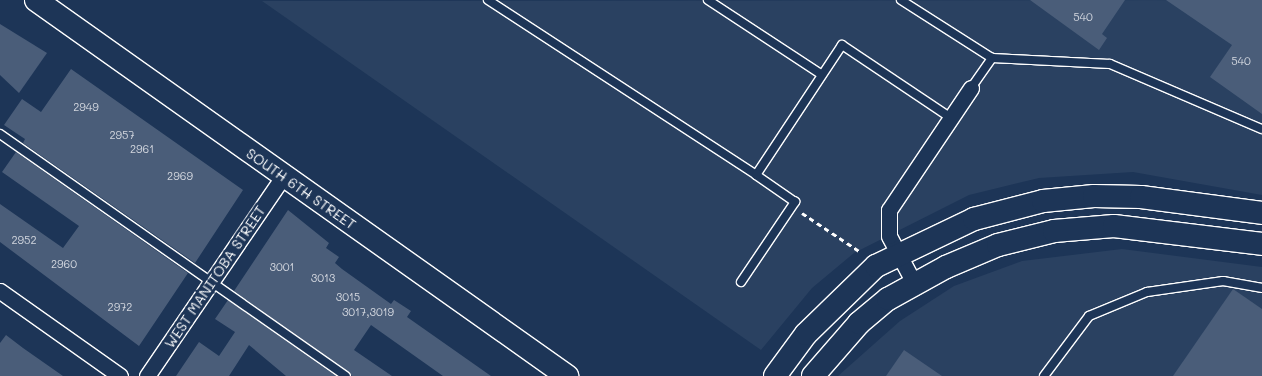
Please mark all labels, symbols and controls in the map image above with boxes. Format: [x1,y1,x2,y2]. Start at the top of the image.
house number: 540 [1073,10,1093,24]
house number: 540 [1231,54,1251,68]
house number: 2949 [73,100,99,114]
house number: 2957 [109,128,135,142]
house number: 2961 [130,142,154,156]
street label: SOUTH 6TH STREET [243,145,359,233]
house number: 2969 [167,169,193,183]
street label: WEST MANITOBA STREET [161,203,269,351]
house number: 2952 [11,233,37,247]
house number: 2960 [51,257,77,271]
house number: 3001 [270,260,294,274]
house number: 3013 [311,271,335,285]
house number: 3015 [336,290,360,304]
house number: 2972 [108,300,132,314]
house number: 3017,3019 [342,305,394,319]

